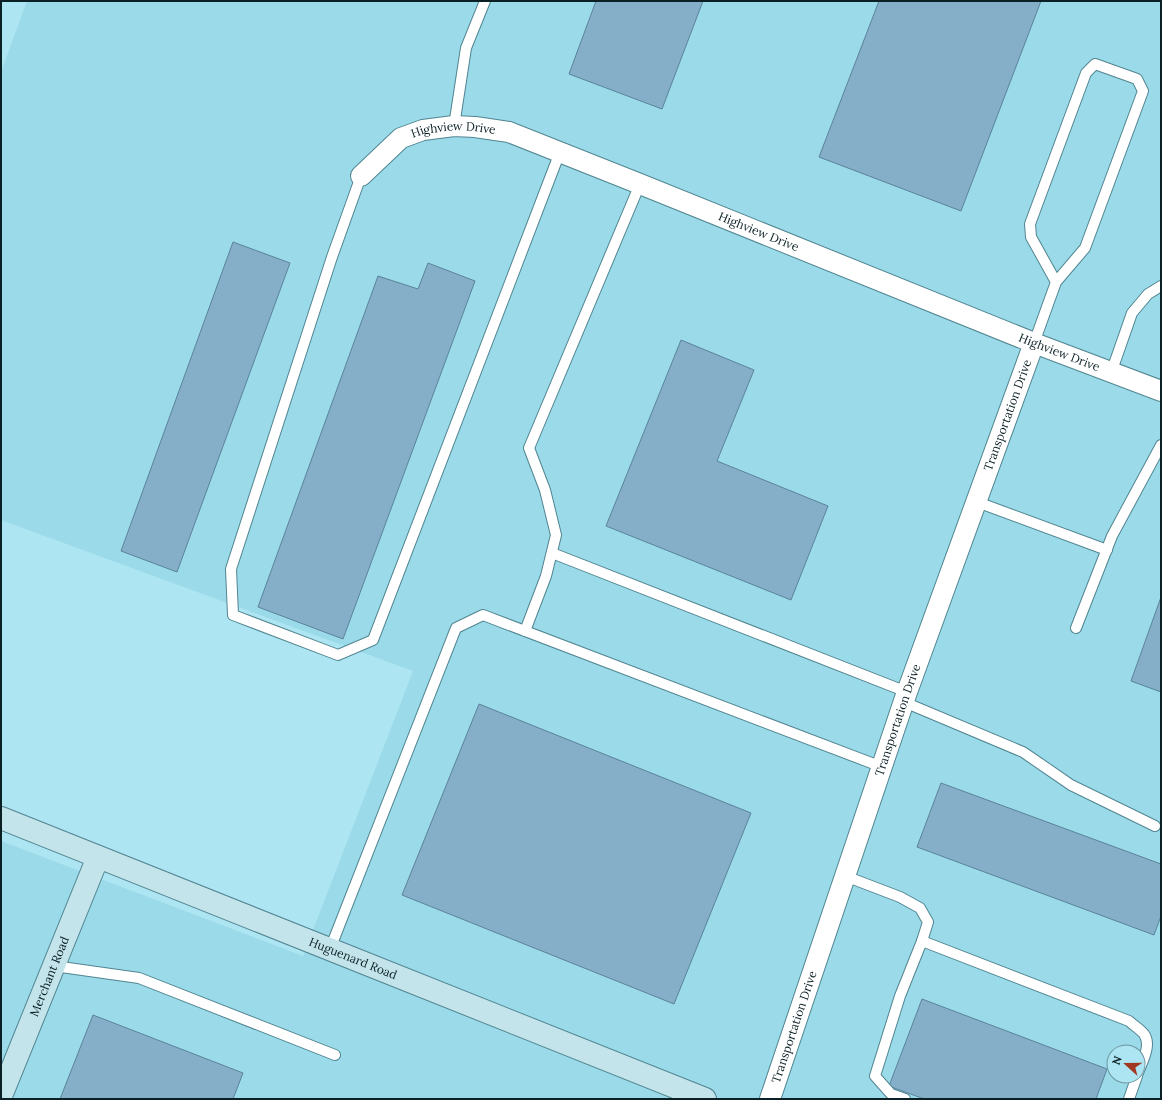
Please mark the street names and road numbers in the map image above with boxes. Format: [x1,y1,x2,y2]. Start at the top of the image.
street label: Highview Drive [409,118,497,141]
street label: Highview Drive [716,208,802,255]
street label: Highview Drive [1017,330,1102,374]
street label: Transportation Drive [980,357,1035,473]
street label: Transportation Drive [871,661,924,778]
street label: Merchant Road [26,934,72,1019]
street label: Huguenard Road [307,934,399,982]
street label: Transportation Drive [768,968,820,1085]

